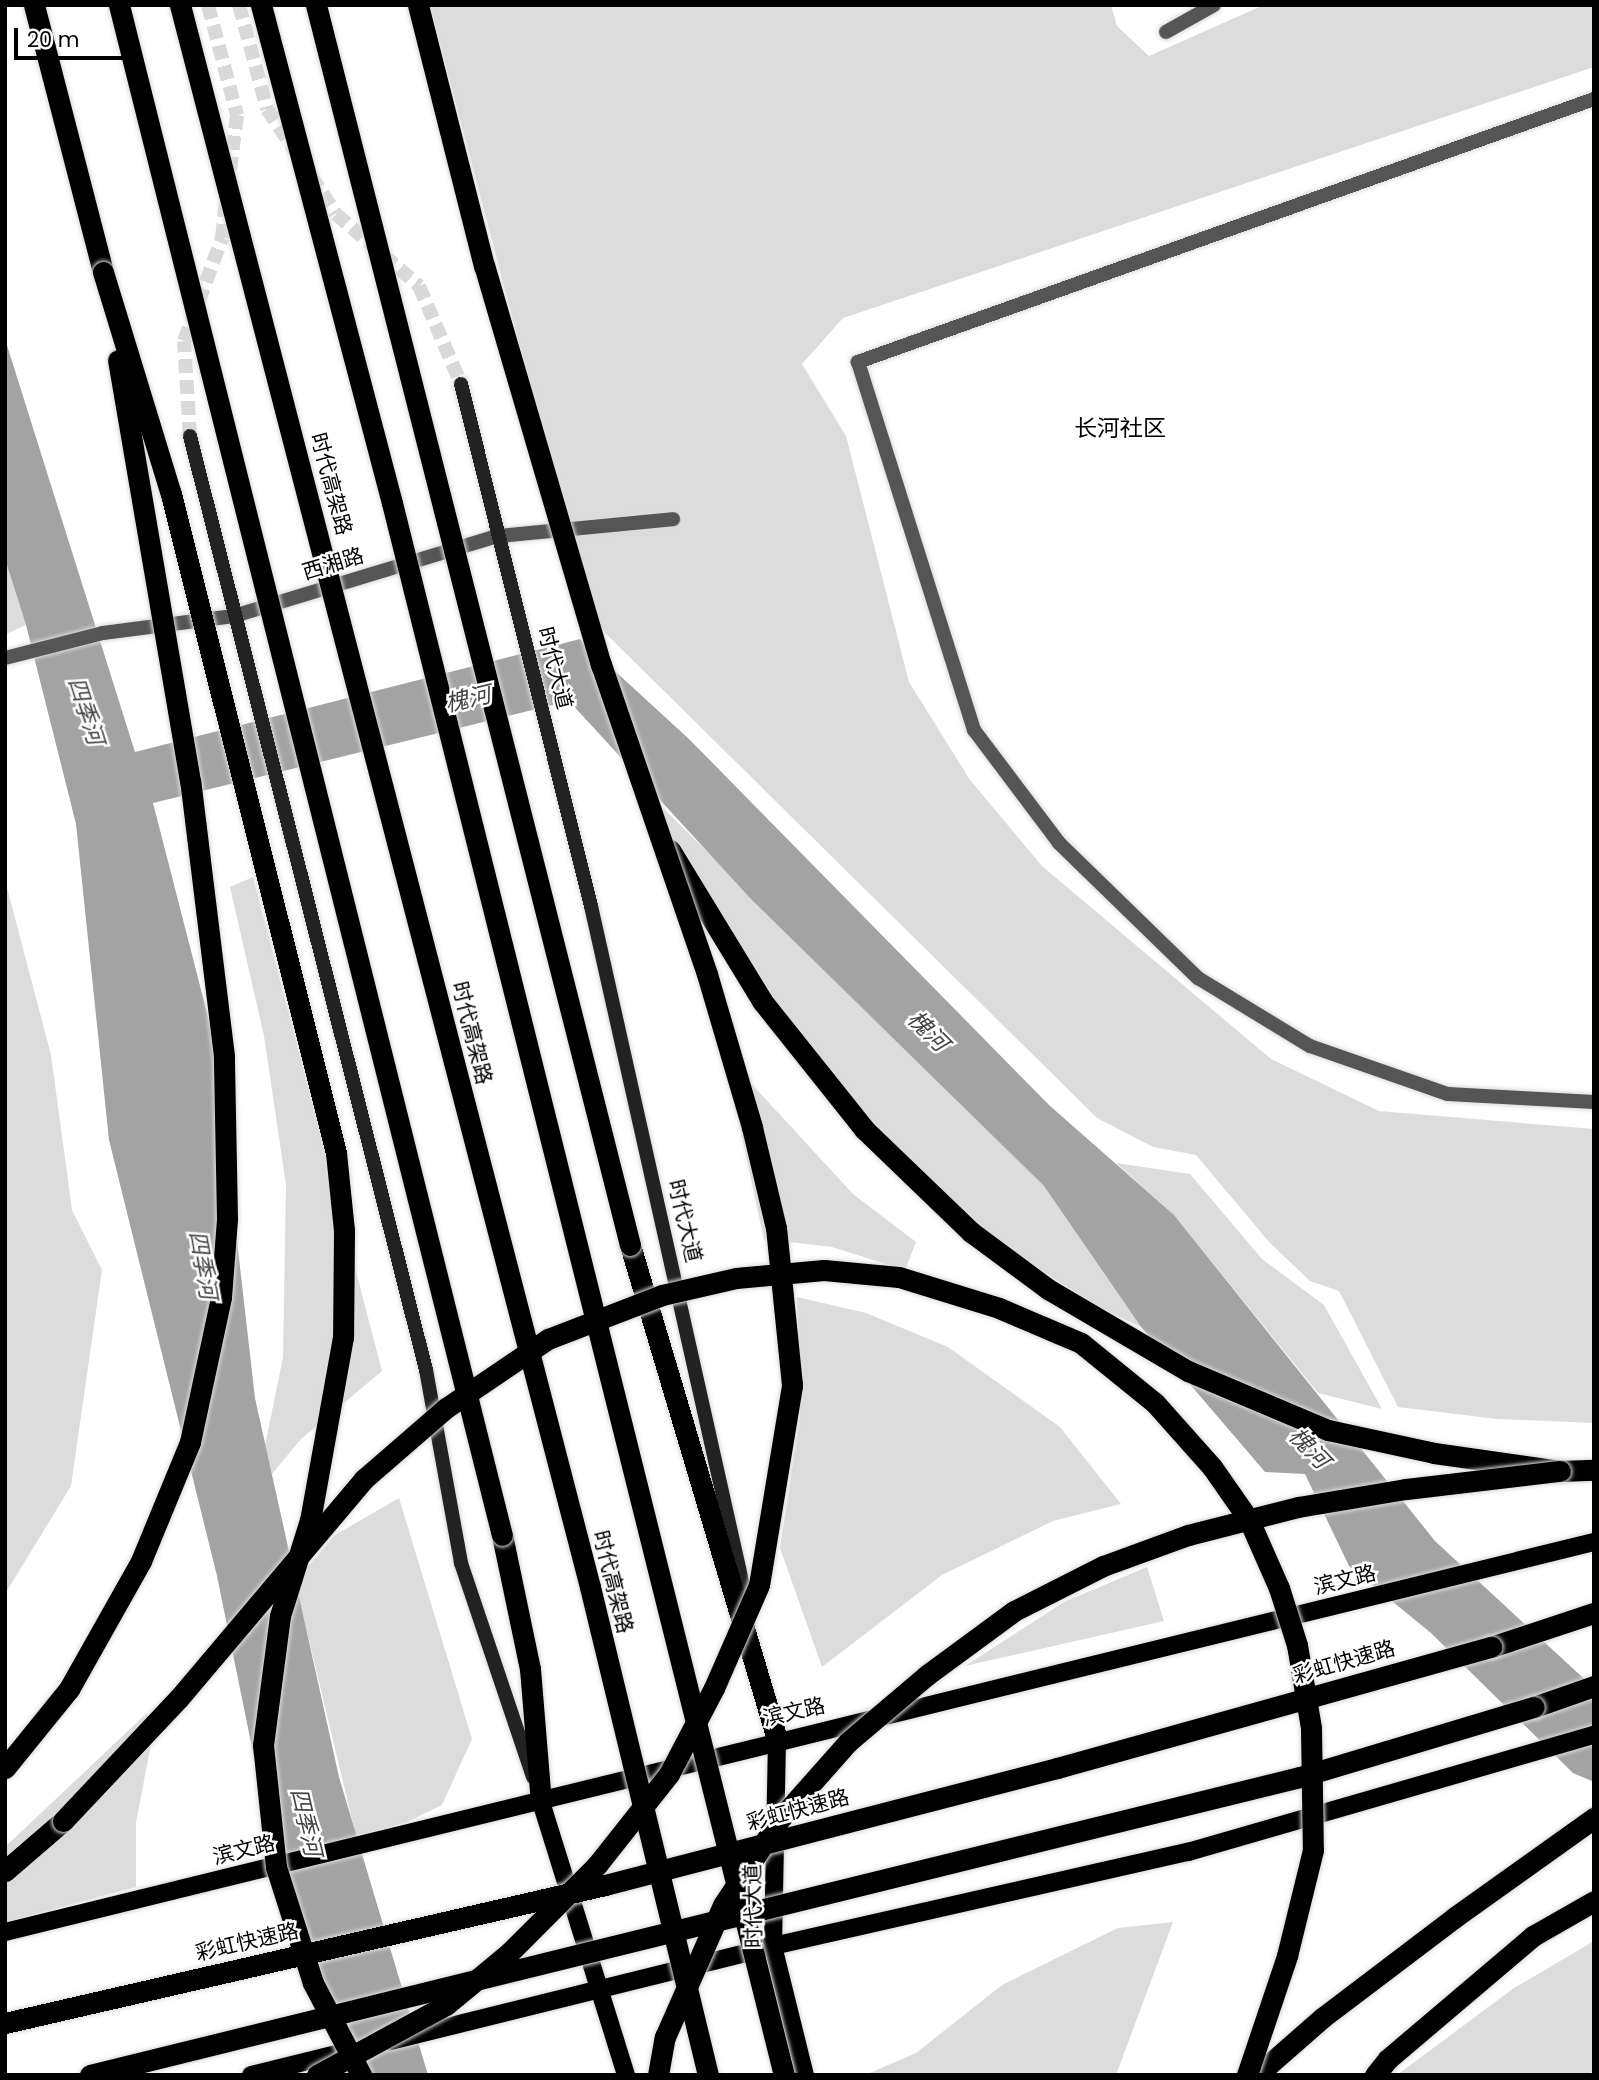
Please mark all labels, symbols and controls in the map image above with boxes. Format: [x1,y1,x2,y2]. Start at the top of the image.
scale bar [18,14,131,58]
text: 20 m [27,25,80,54]
district label: 长河社区 [1074,414,1166,442]
street label: 时代高架路 [305,430,357,538]
street label: 西湘路 [299,543,367,585]
street label: 时代大道 [533,624,577,712]
water label: 四季河 [62,674,110,748]
water label: 槐河 [442,680,494,718]
street label: 时代高架路 [447,979,497,1087]
water label: 槐河 [902,1005,954,1057]
street label: 时代大道 [663,1177,707,1265]
water label: 四季河 [183,1229,223,1301]
water label: 槐河 [1283,1422,1335,1474]
street label: 时代高架路 [588,1528,638,1636]
street label: 滨文路 [1311,1560,1379,1600]
street label: 彩虹快速路 [1290,1635,1398,1689]
street label: 滨文路 [760,1693,828,1731]
street label: 彩虹快速路 [744,1784,852,1836]
water label: 四季河 [285,1785,327,1859]
street label: 滨文路 [210,1830,278,1870]
street label: 时代大道 [740,1864,766,1948]
street label: 彩虹快速路 [193,1918,301,1966]

